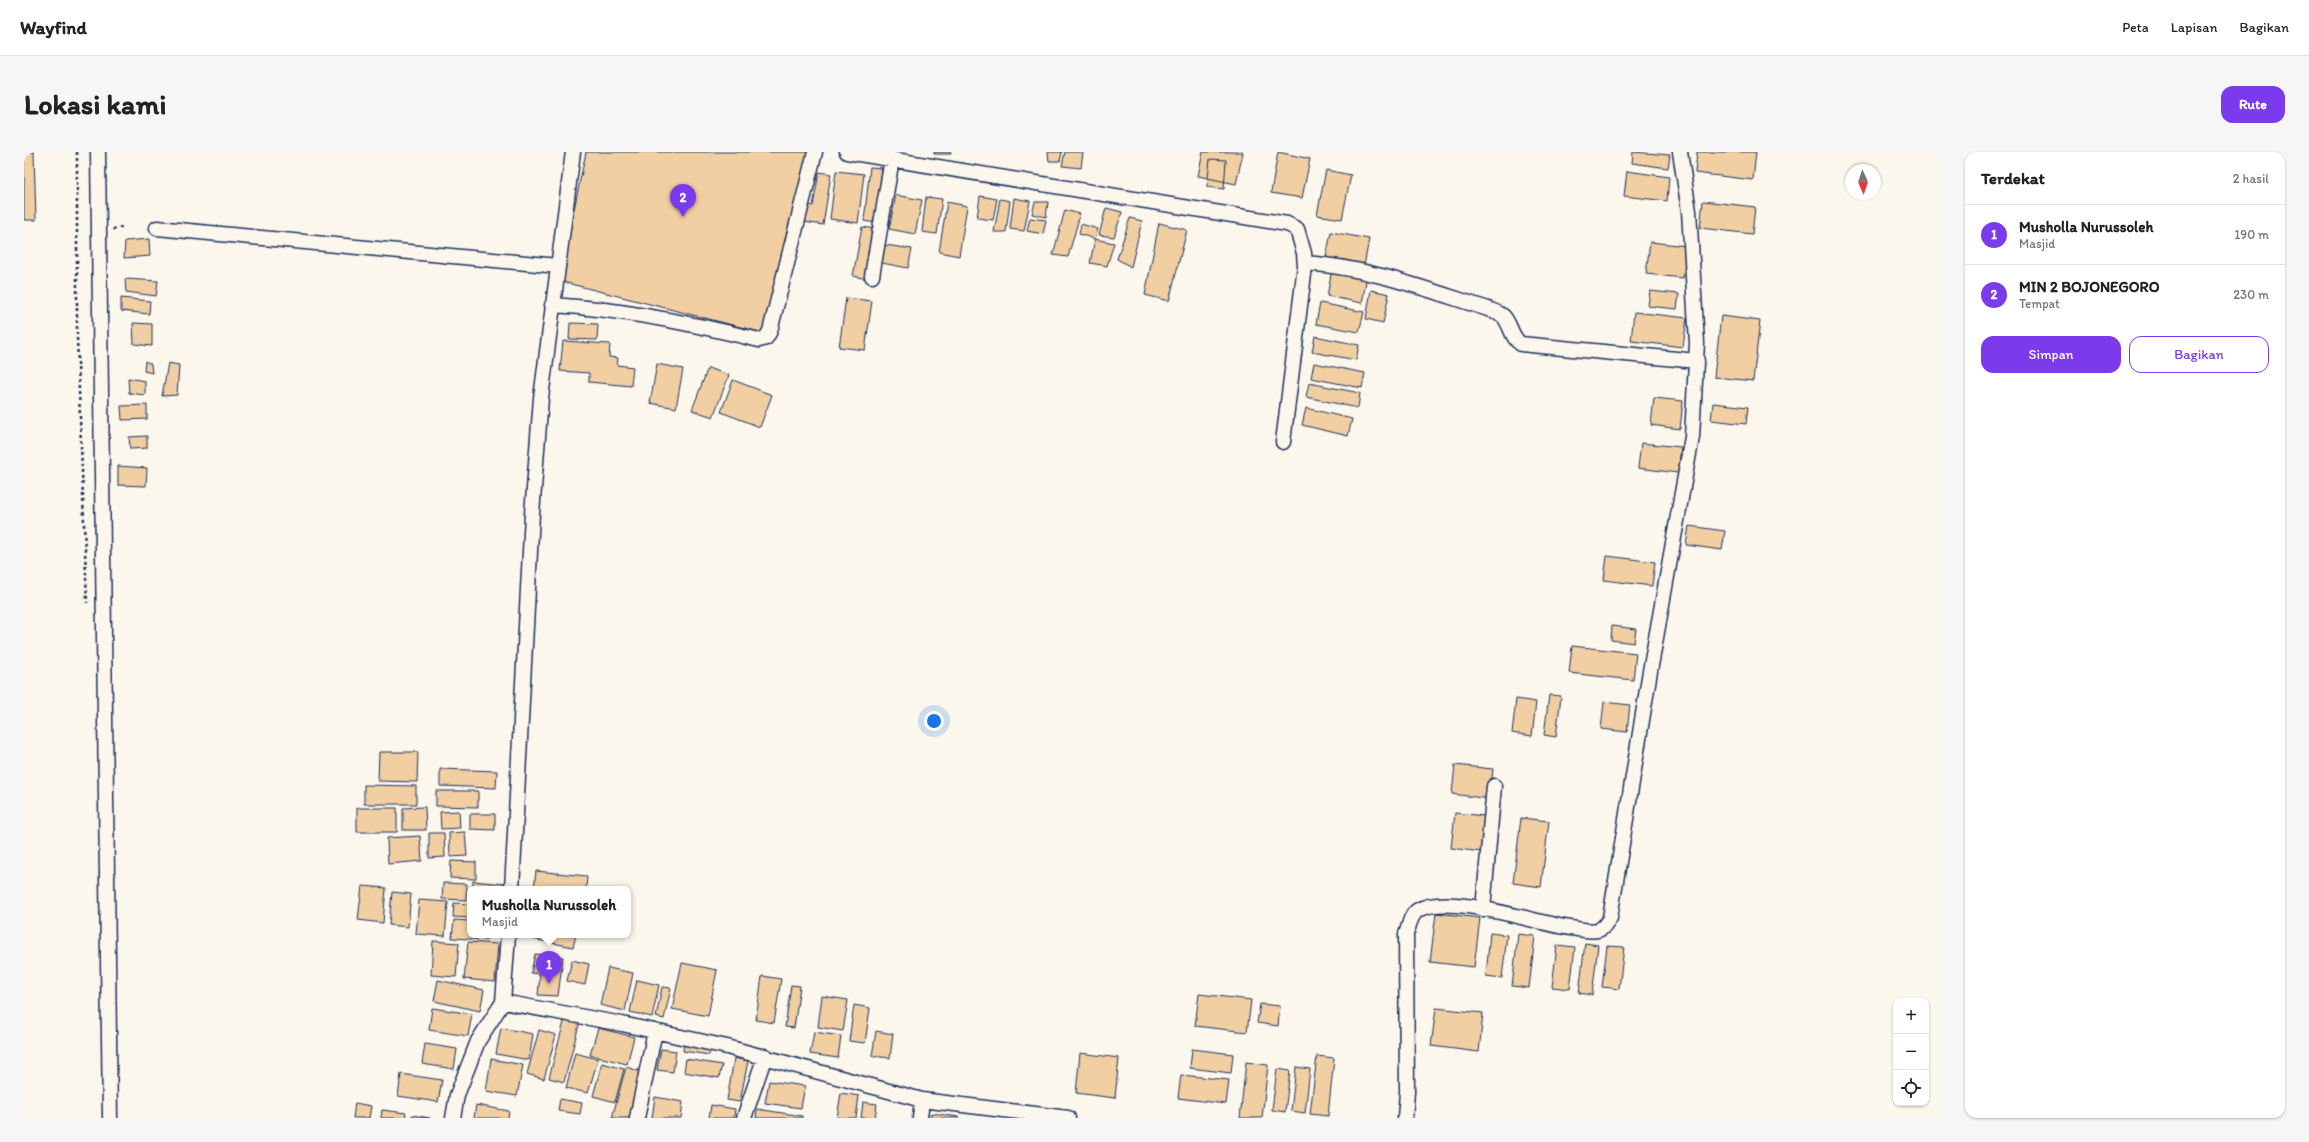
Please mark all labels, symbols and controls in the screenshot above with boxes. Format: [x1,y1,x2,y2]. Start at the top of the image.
text: Wayfind [20,16,87,39]
text: Peta [2122,19,2149,36]
text: Lapisan [2171,19,2218,36]
text: Bagikan [2240,19,2289,36]
button: Rute [2221,86,2285,123]
text: Lokasi kami [24,87,166,121]
north arrow [1845,164,1881,200]
text: Terdekat [1981,168,2045,188]
text: 2 hasil [2233,171,2269,186]
pin: 2 [670,184,696,217]
text: Musholla Nurussoleh [2019,218,2153,236]
text: 1 [1991,227,1997,242]
text: 190 m [2234,227,2269,242]
text: Masjid [2019,236,2055,251]
text: MIN 2 BOJONEGORO [2019,278,2159,296]
text: 2 [1991,287,1997,302]
text: 230 m [2233,287,2269,302]
text: Tempat [2019,296,2060,311]
button: Simpan [1981,336,2121,373]
button: Bagikan [2129,336,2269,373]
your location [924,711,944,731]
popup [467,886,631,938]
text: Musholla Nurussoleh [482,896,616,914]
text: Masjid [482,914,518,929]
pin: 1 [536,951,562,984]
map controls [1893,998,1929,1106]
button: + [1893,998,1929,1034]
button: − [1893,1034,1929,1070]
button: locate [1893,1070,1929,1106]

